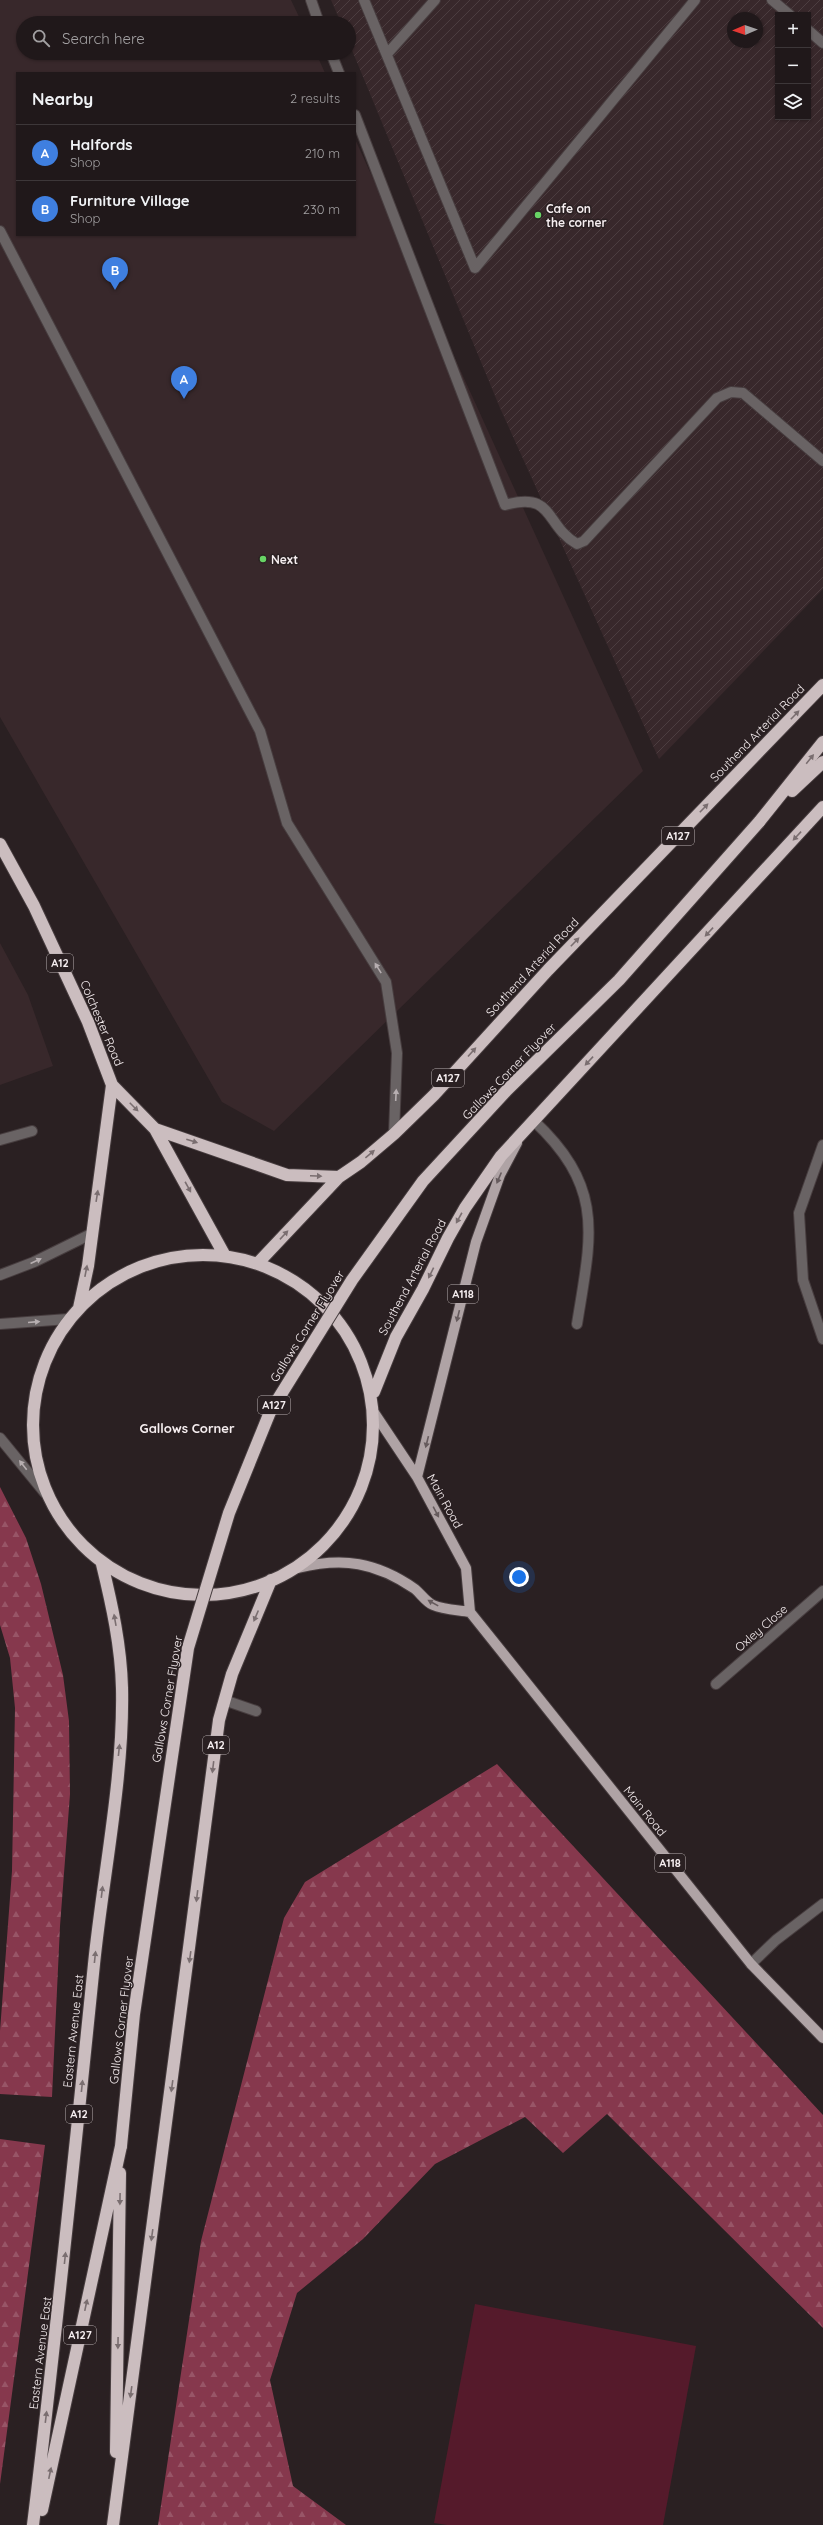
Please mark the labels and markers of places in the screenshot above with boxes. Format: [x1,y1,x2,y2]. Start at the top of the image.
place label: Cafe on the corner [546,201,607,230]
marker: Cafe on the corner [533,210,543,220]
pin: B [102,257,128,290]
pin: A [171,366,197,399]
place label: Next [271,552,298,567]
marker: Next [258,554,268,564]

